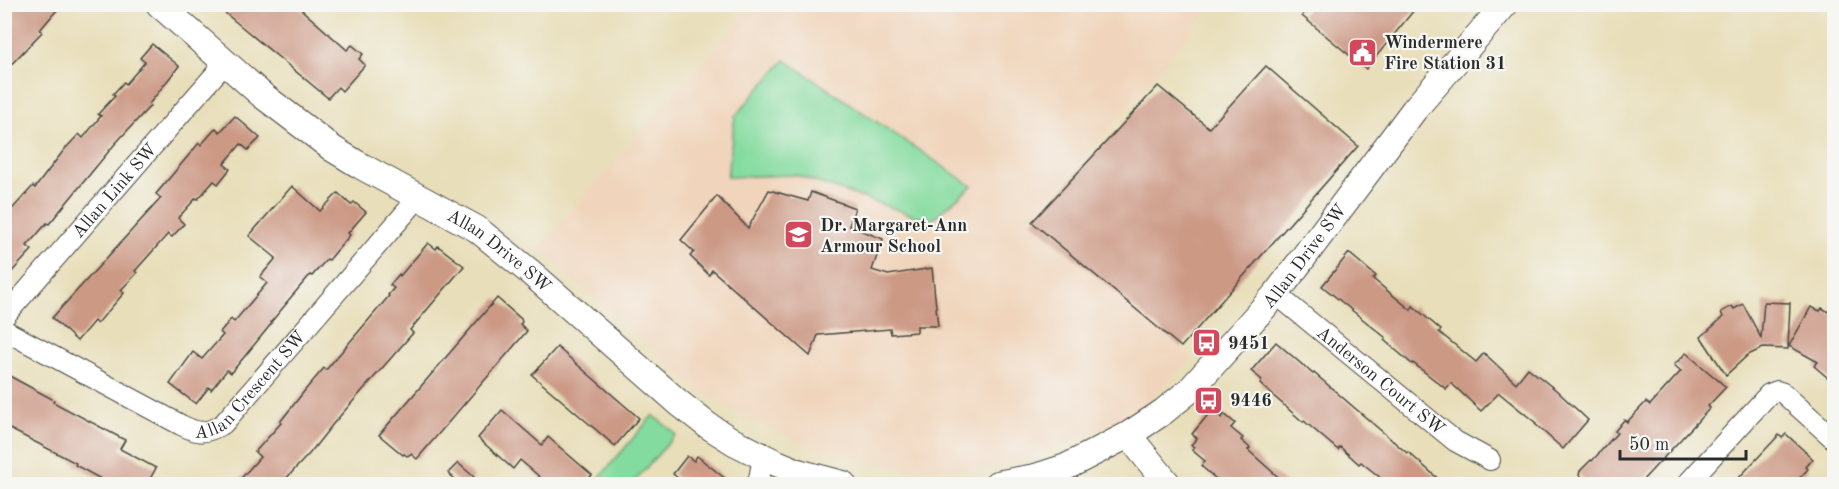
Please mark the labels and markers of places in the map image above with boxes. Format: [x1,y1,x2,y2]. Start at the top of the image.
place label: Windermere Fire Station 31 [1384,34,1506,73]
public building icon: Windermere Fire Station 31 [1347,36,1379,68]
place label: Dr. Margaret-Ann Armour School [820,217,967,256]
school or university icon: Dr. Margaret-Ann Armour School [783,219,815,251]
bus stop icon: 9451 [1191,327,1223,359]
place label: 9451 [1228,335,1270,353]
bus stop icon: 9446 [1193,384,1225,416]
place label: 9446 [1230,392,1272,410]

